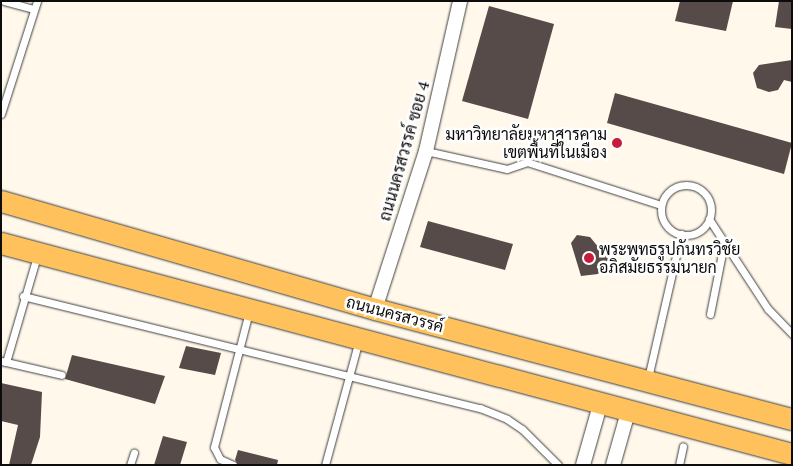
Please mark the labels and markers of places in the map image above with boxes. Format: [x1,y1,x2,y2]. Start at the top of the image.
place label: มหาวิทยาลัยมหาสารคาม เขตพื้นที่ในเมือง [445,124,607,162]
marker: มหาวิทยาลัยมหาสารคาม เขตพื้นที่ในเมือง [611,137,623,149]
place label: พระพุทธรูปกันทรวิชัย อภิสมัยธรรมนายก [599,239,740,277]
marker: พระพุทธรูปกันทรวิชัย อภิสมัยธรรมนายก [583,252,595,264]

